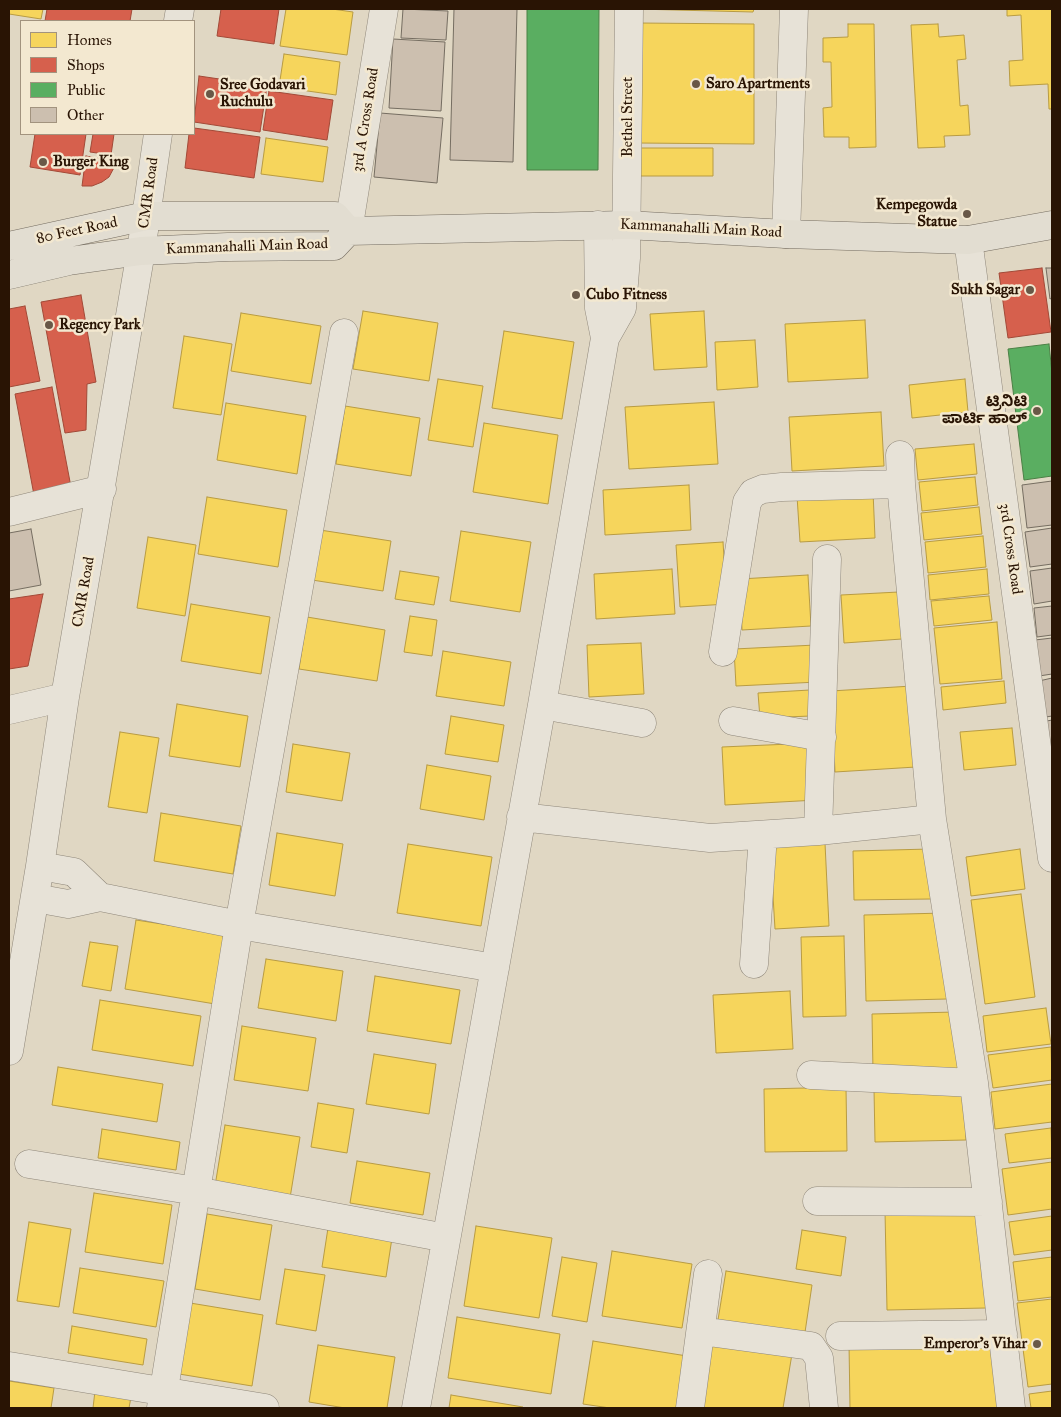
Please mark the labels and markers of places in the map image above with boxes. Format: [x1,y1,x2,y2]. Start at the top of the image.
place label: Saro Apartments [706,75,810,93]
place label: Sree Godavari Ruchulu [220,76,305,111]
marker: Saro Apartments [690,78,702,90]
marker: Sree Godavari Ruchulu [204,88,216,100]
place label: Burger King [53,153,129,171]
marker: Burger King [37,156,49,168]
place label: Kempegowda Statue [876,196,957,231]
marker: Kempegowda Statue [961,208,973,220]
place label: Sukh Sagar [951,281,1020,299]
marker: Sukh Sagar [1024,284,1036,296]
place label: Cubo Fitness [586,286,667,304]
marker: Cubo Fitness [570,289,582,301]
place label: Regency Park [59,316,141,334]
marker: Regency Park [43,319,55,331]
place label: ಟ್ರಿನಿಟಿ ಪಾರ್ಟಿ ಹಾಲ್ [942,393,1027,428]
marker: ಟ್ರಿನಿಟಿ ಪಾರ್ಟಿ ಹಾಲ್ [1031,405,1043,417]
place label: Emperor's Vihar [924,1335,1027,1353]
marker: Emperor's Vihar [1031,1338,1043,1350]

